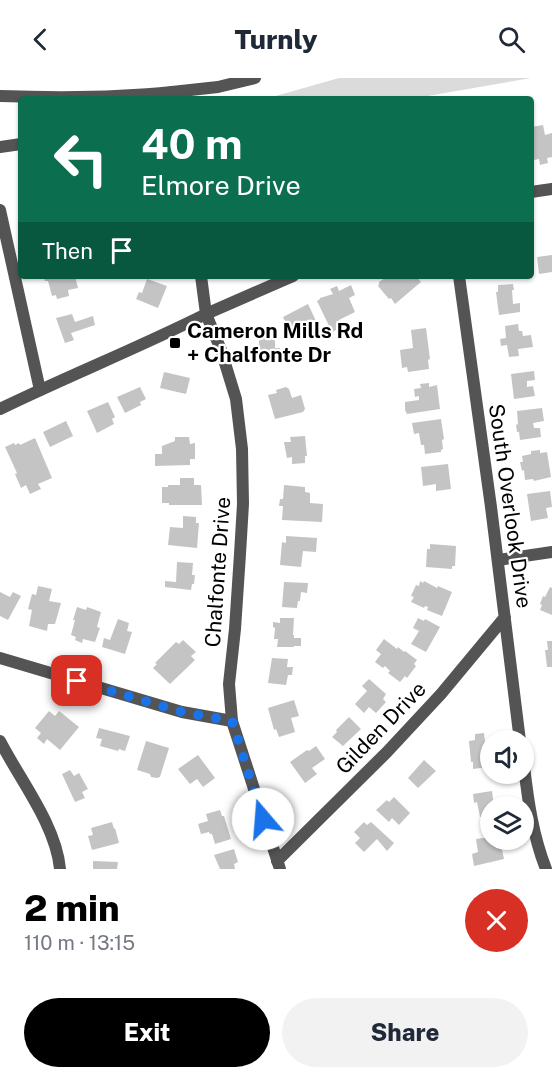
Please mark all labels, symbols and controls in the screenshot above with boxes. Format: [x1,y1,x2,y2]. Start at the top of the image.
icon: back [24,23,57,56]
text: Turnly [234,23,318,55]
icon: search [495,23,528,56]
text: 40 m [141,119,243,168]
icon: left [42,120,120,198]
text: Elmore Drive [141,169,301,201]
icon: arrive [105,234,138,267]
text: Then [42,238,93,264]
place label: Cameron Mills Rd + Chalfonte Dr [187,318,363,367]
marker: Cameron Mills Rd + Chalfonte Dr [168,336,182,350]
street label: South Overlook Drive [484,402,537,610]
street label: Chalfonte Drive [200,496,235,648]
pin [51,655,102,706]
icon: arrive [60,664,93,697]
street label: Gilden Drive [331,676,431,779]
map controls [480,730,534,850]
button: sound [480,730,534,784]
position arrow [231,787,295,851]
button: layers [480,796,534,850]
text: 2 min [24,887,120,929]
button: close [465,889,528,952]
text: 110 m · 13:15 [24,931,135,955]
button: Exit [24,998,270,1067]
button: Share [282,998,528,1067]

